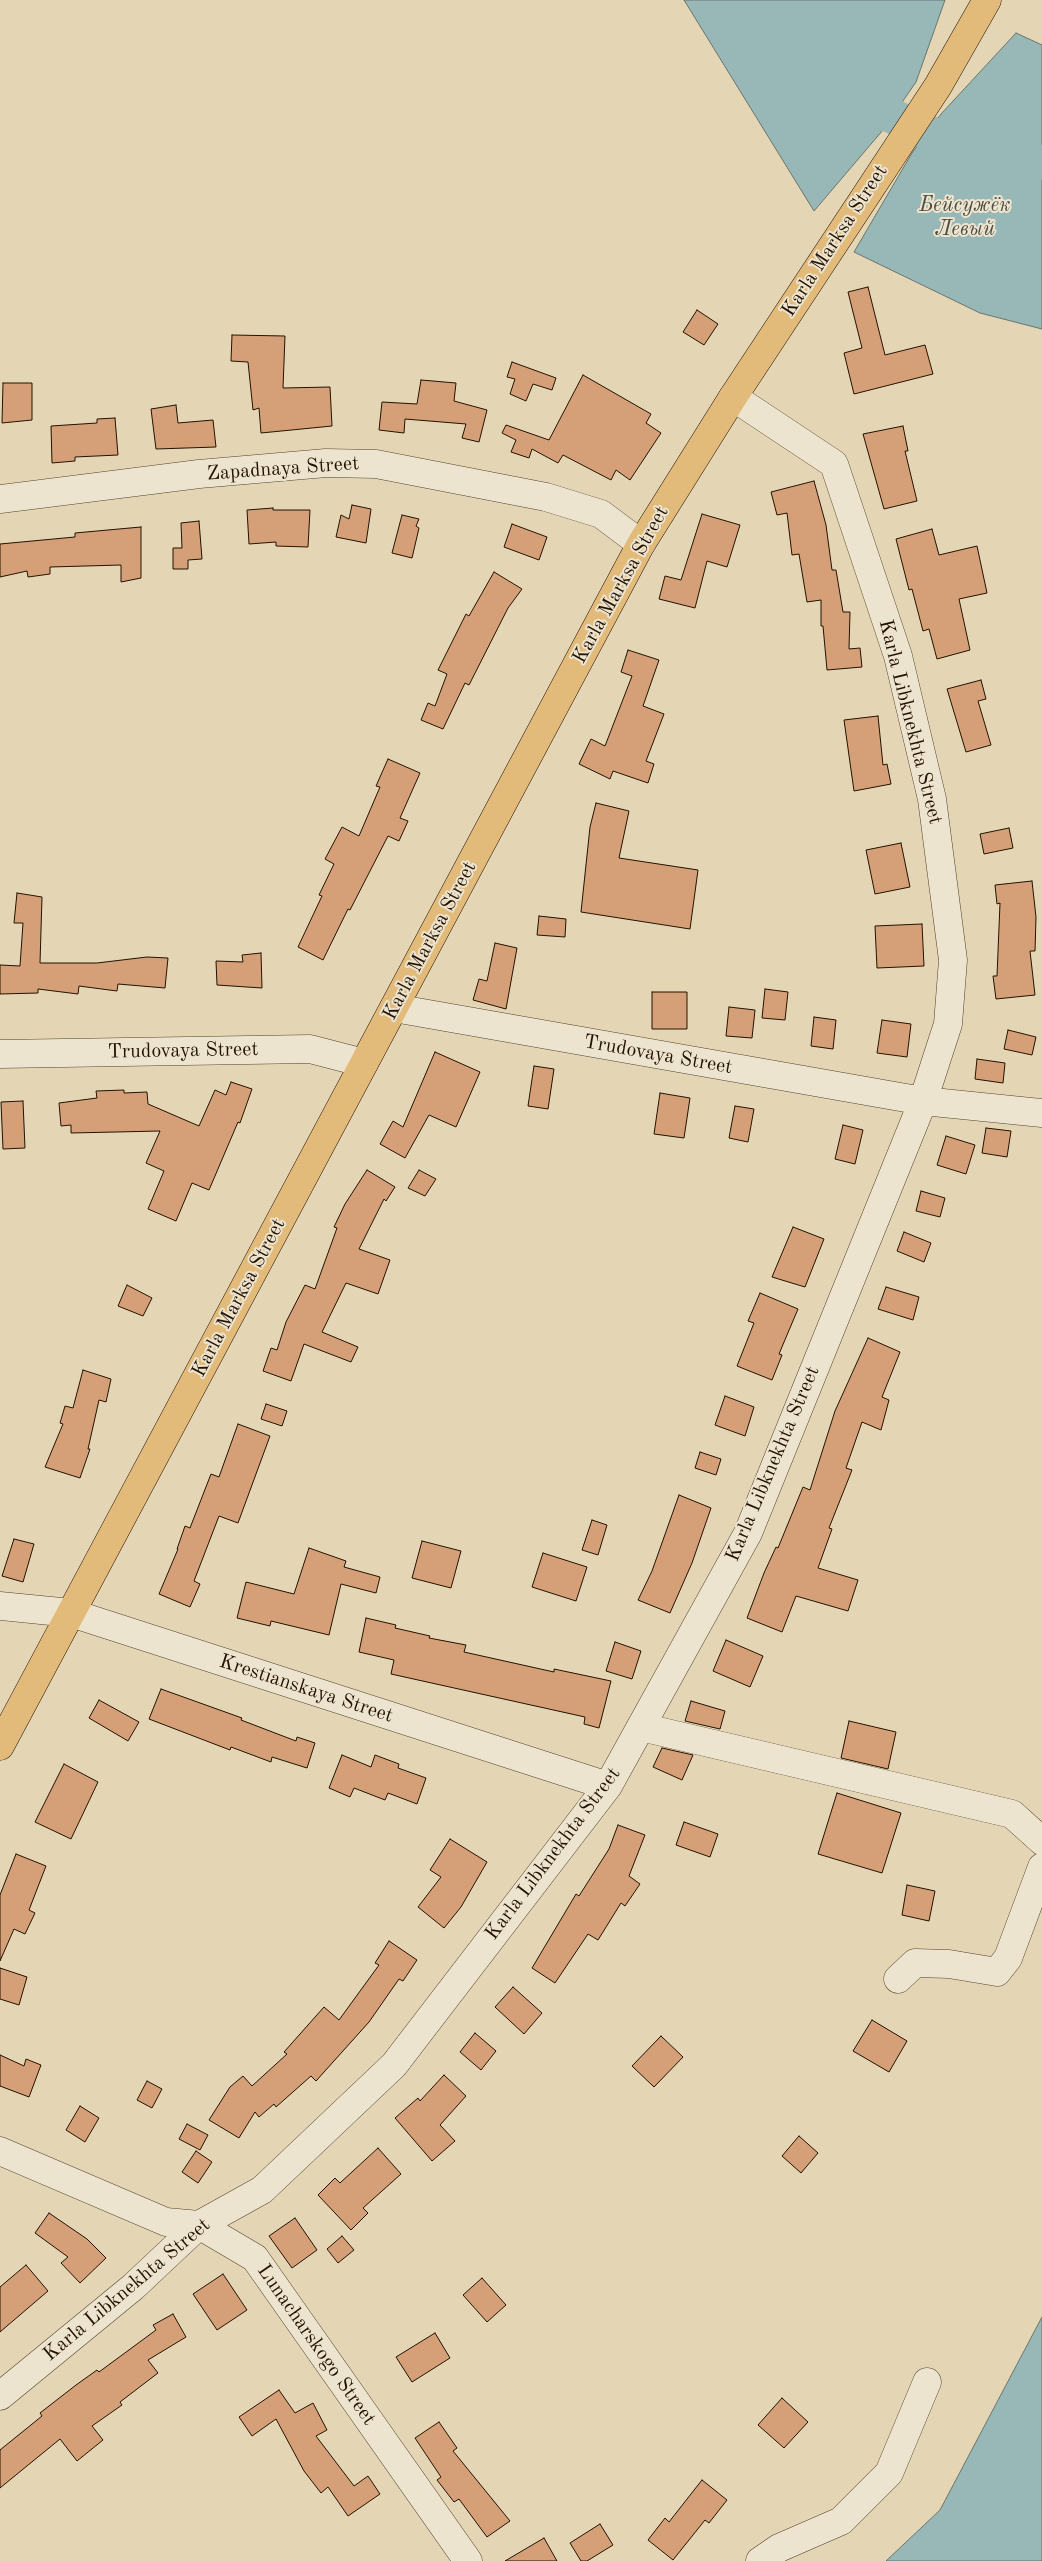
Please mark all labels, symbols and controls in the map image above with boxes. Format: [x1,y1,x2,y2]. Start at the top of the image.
street label: Karla Marksa Street [777,160,893,322]
water label: Бейсужёк Левый [919,192,1011,242]
street label: Zapadnaya Street [206,452,360,486]
street label: Karla Marksa Street [568,502,674,668]
street label: Karla Libknekhta Street [873,617,947,827]
street label: Karla Marksa Street [378,857,482,1025]
street label: Trudovaya Street [582,1030,734,1080]
street label: Trudovaya Street [107,1038,259,1064]
street label: Karla Marksa Street [187,1214,291,1382]
street label: Karla Libknekhta Street [721,1363,825,1565]
street label: Krestianskaya Street [216,1650,396,1728]
street label: Karla Libknekhta Street [480,1763,626,1945]
street label: Karla Libknekhta Street [39,2213,215,2367]
street label: Lunacharskogo Street [251,2260,381,2430]

